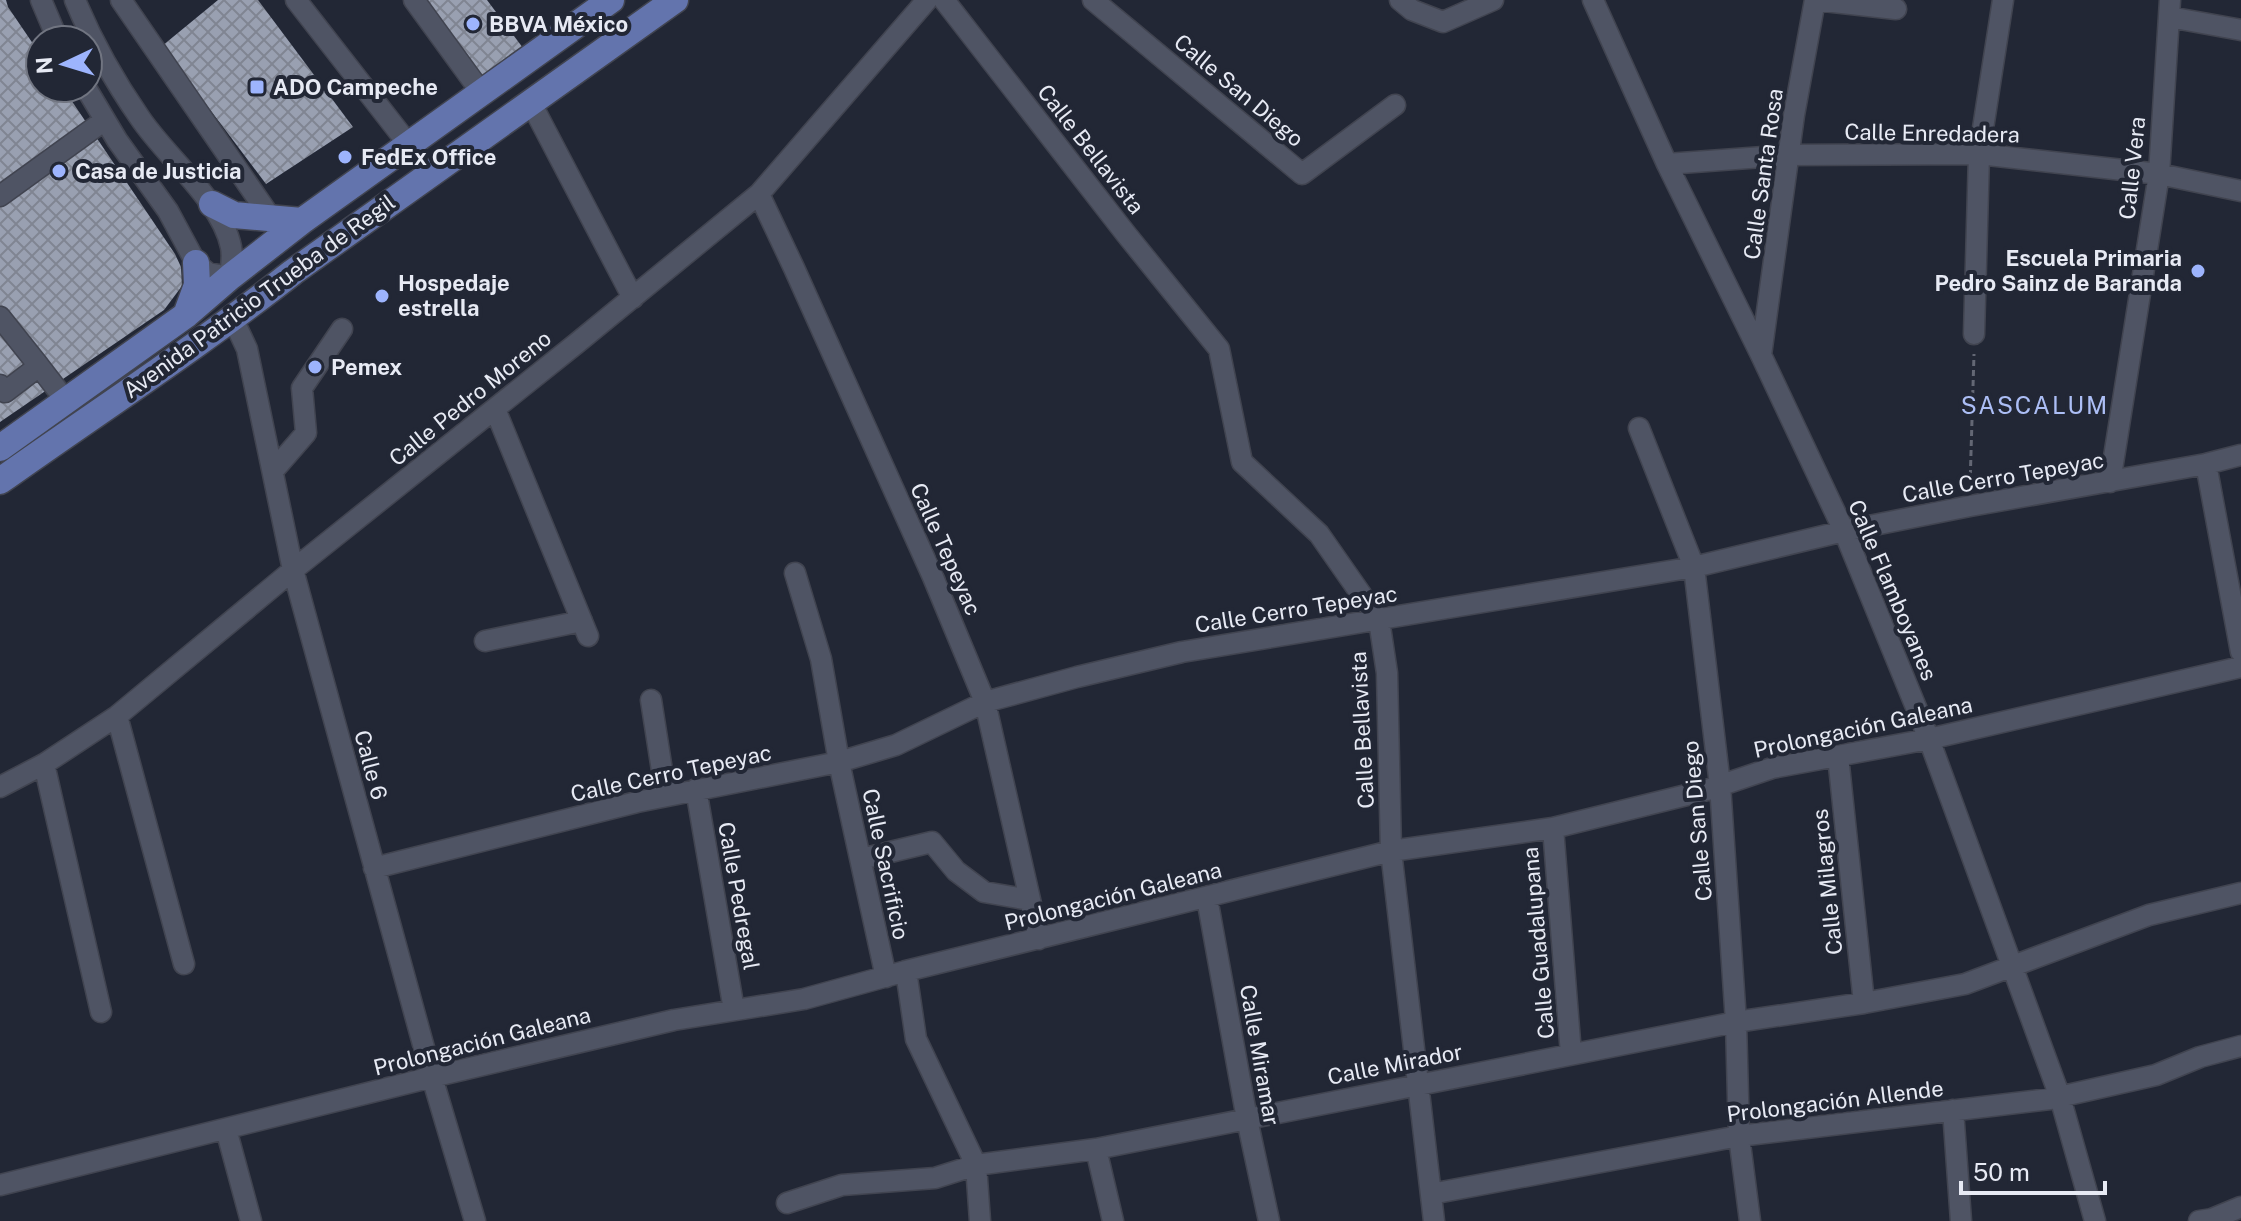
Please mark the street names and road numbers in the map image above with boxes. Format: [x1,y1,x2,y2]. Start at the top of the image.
street label: Calle San Diego [1169,28,1309,152]
street label: Calle Bellavista [1032,79,1150,219]
street label: Calle Santa Rosa [1738,87,1788,261]
street label: Calle Vera [2114,115,2150,221]
street label: Calle Enredadera [1844,118,2020,148]
street label: Avenida Patricio Trueba de Regil [118,189,400,403]
street label: Calle Pedro Moreno [384,325,556,471]
street label: Calle Cerro Tepeyac [1900,446,2106,508]
street label: Calle Tepeyac [905,479,987,619]
street label: Calle Flamboyanes [1843,496,1943,684]
street label: Calle Cerro Tepeyac [1193,580,1399,638]
street label: Calle Bellavista [1345,651,1379,809]
street label: Prolongación Galeana [1751,691,1975,763]
street label: Calle 6 [349,727,393,803]
street label: Calle Cerro Tepeyac [568,739,774,807]
street label: Calle San Diego [1677,740,1717,902]
street label: Calle Sacrificio [857,786,915,942]
street label: Calle Milagros [1806,808,1848,956]
street label: Calle Pedregal [713,820,765,972]
street label: Calle Guadalupana [1517,846,1559,1040]
street label: Prolongación Galeana [1002,856,1224,936]
street label: Calle Miramar [1235,983,1285,1127]
street label: Prolongación Galeana [371,1001,593,1081]
street label: Calle Mirador [1325,1038,1465,1090]
street label: Prolongación Allende [1725,1075,1945,1127]

